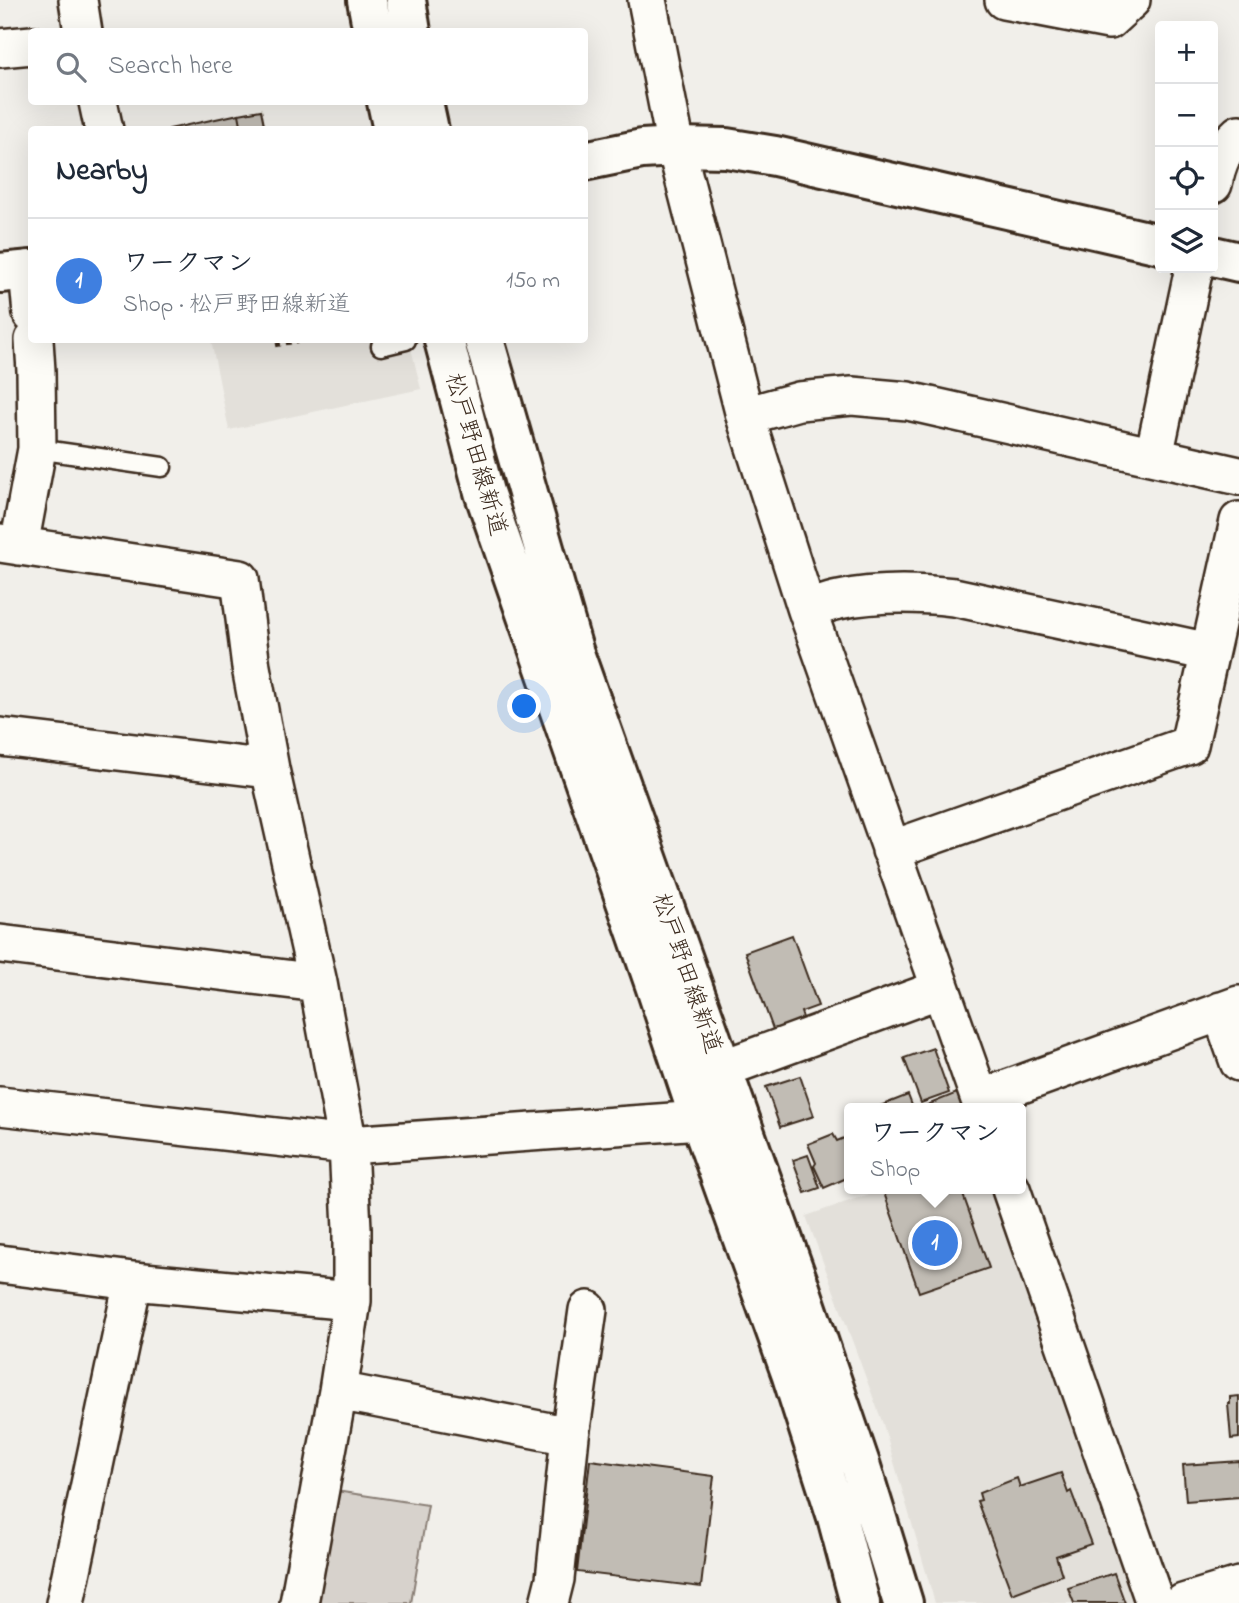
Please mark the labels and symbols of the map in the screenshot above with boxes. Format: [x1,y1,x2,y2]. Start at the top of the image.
street label: 松戸野田線新道 [435,369,515,540]
your location [507,689,541,723]
street label: 松戸野田線新道 [642,889,730,1059]
pin: 1 [912,1217,958,1269]

